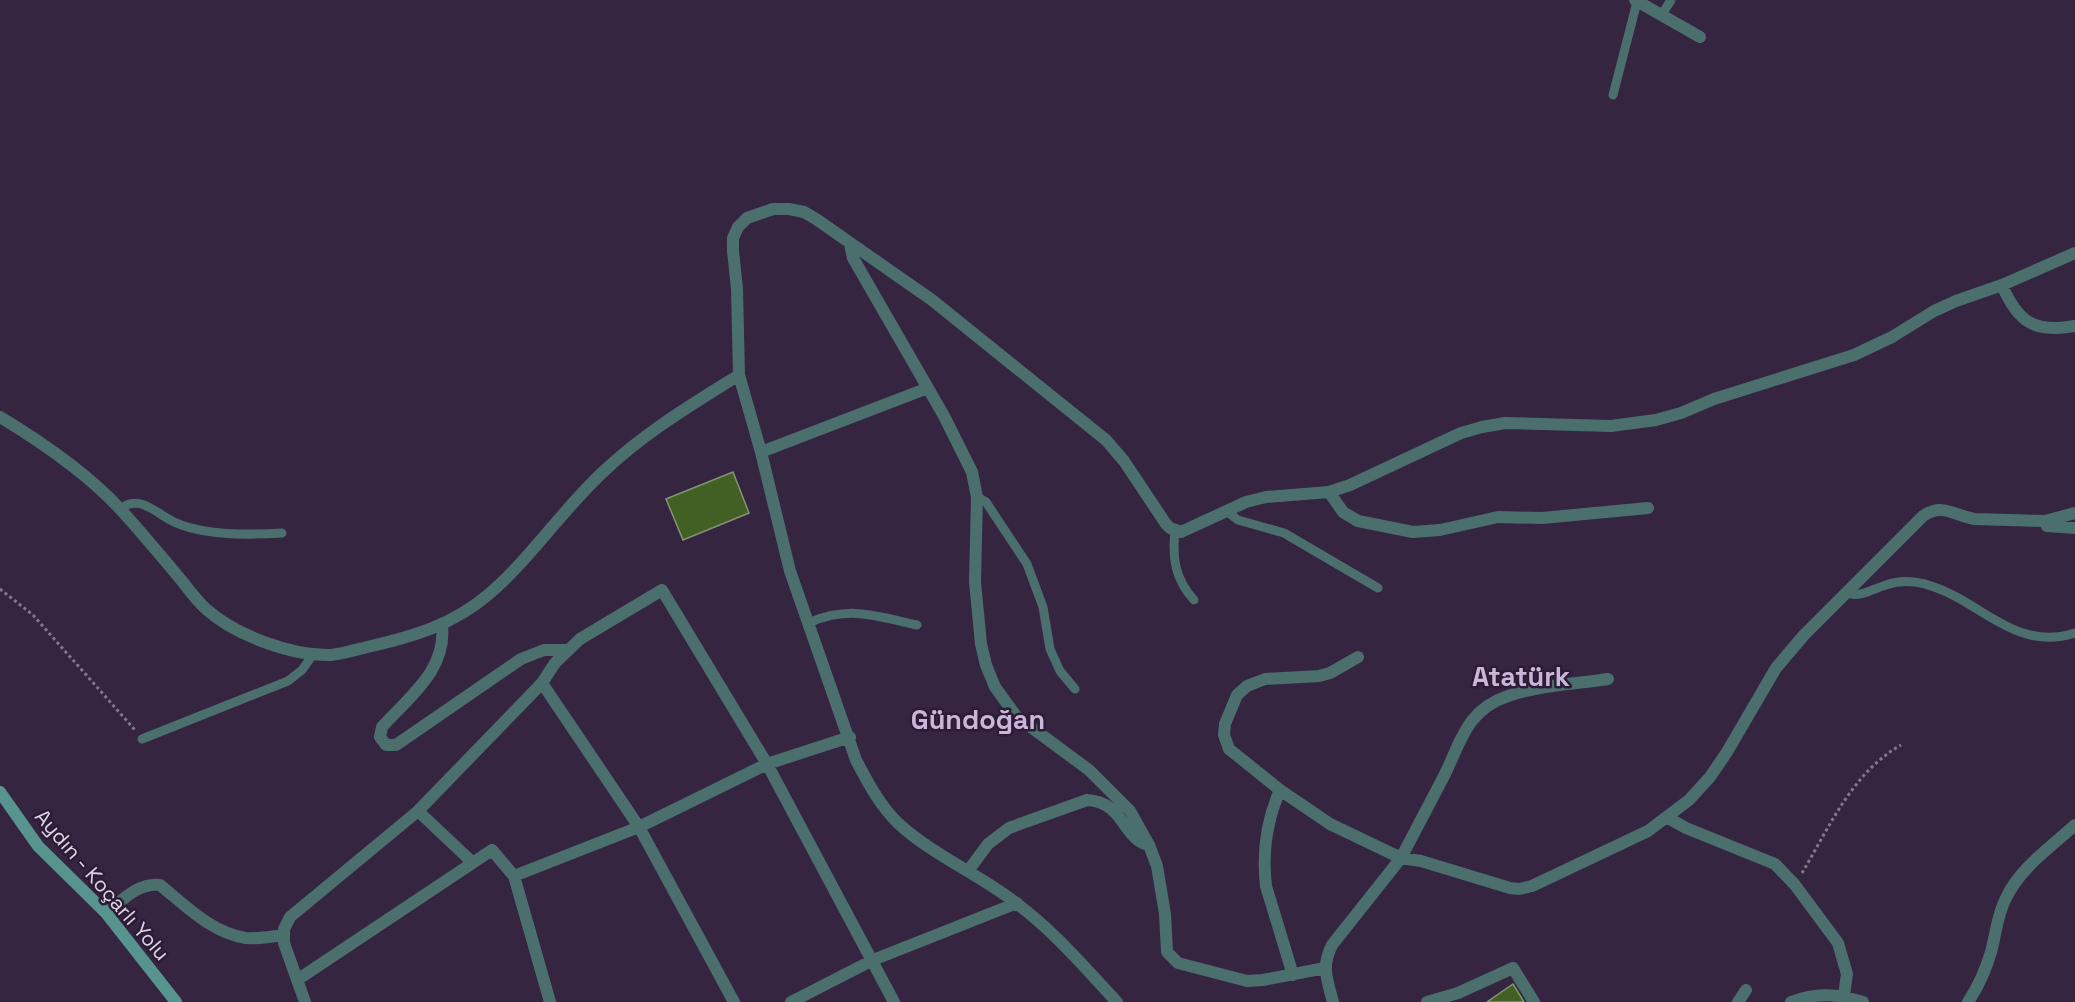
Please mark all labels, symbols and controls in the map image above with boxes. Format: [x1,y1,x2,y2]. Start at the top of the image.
district label: Atatürk [1472,659,1570,694]
district label: Gündoğan [911,702,1045,737]
street label: Aydın - Koçarlı Yolu [29,803,176,966]

